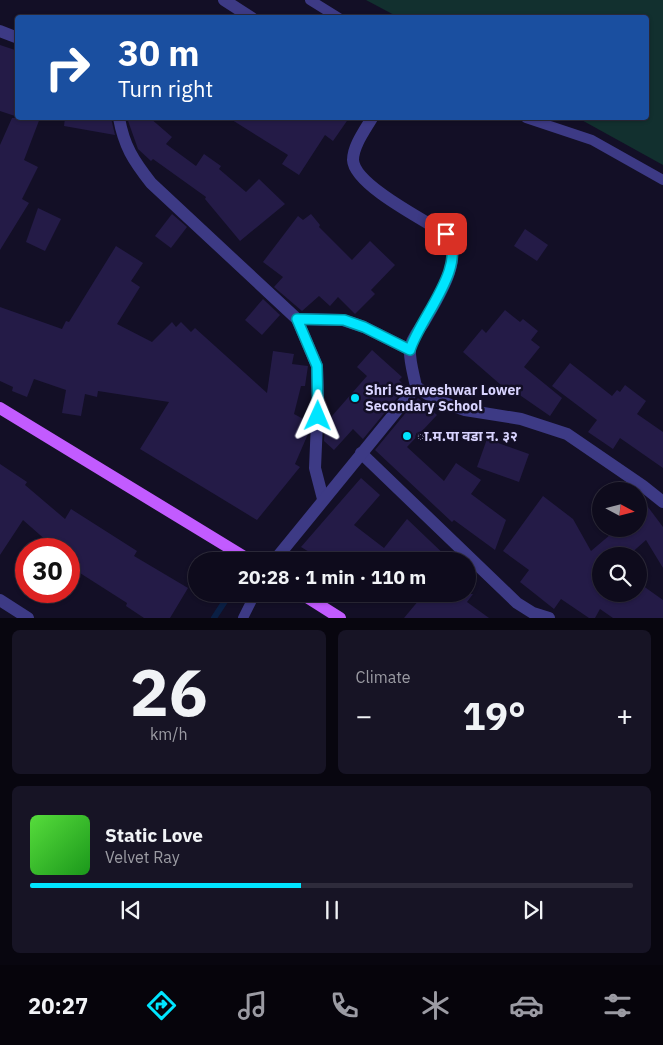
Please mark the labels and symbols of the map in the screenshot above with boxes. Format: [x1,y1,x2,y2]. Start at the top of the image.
pin [425,213,467,255]
place label: Shri Sarweshwar Lower Secondary School [365,381,521,415]
position arrow [291,389,343,441]
marker: Shri Sarweshwar Lower Secondary School [349,392,361,404]
place label: ा.म.पा वडा न. ३२ [417,427,518,445]
marker: ा.म.पा वडा न. ३२ [401,430,413,442]
north arrow [592,482,648,538]
speed limit sign: 30 [15,538,80,603]

